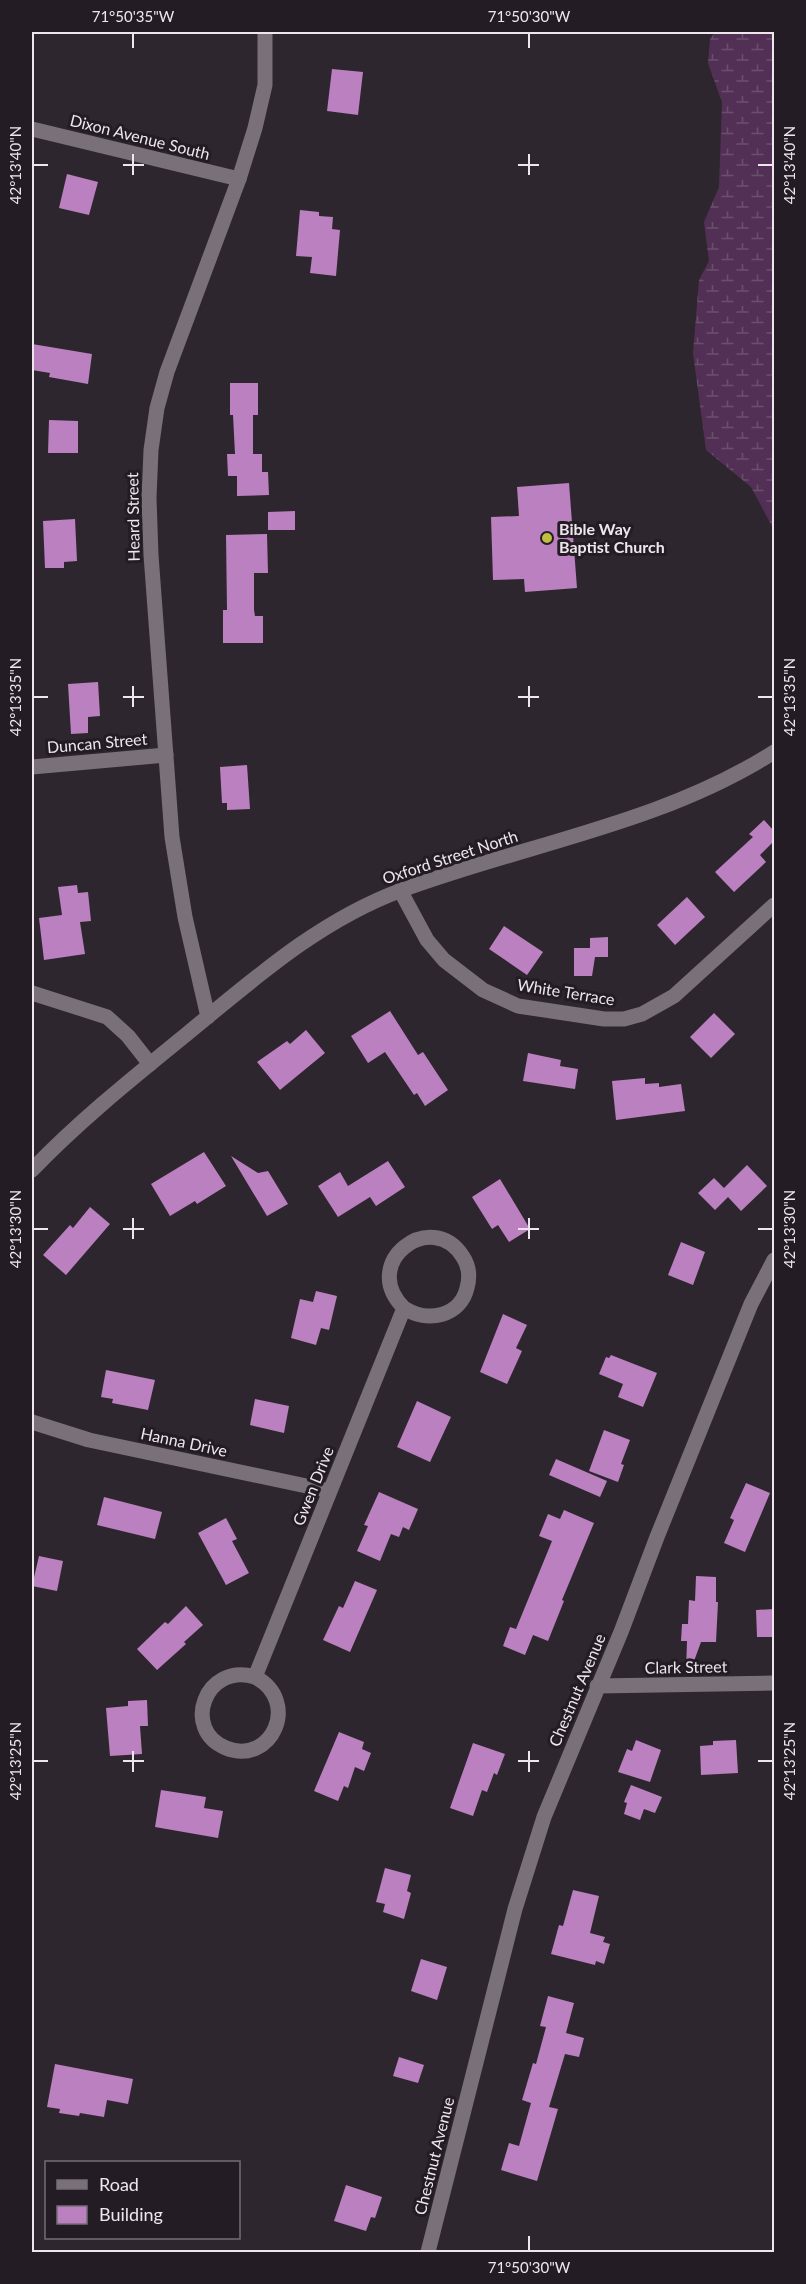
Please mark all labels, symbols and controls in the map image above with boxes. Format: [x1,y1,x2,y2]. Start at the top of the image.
text: 71°50'35"W [92,7,175,25]
text: 71°50'30"W [488,7,571,25]
street label: Dixon Avenue South [68,110,212,163]
text: 42°13'40"N [6,126,24,204]
text: 42°13'40"N [780,126,798,204]
street label: Heard Street [122,472,143,562]
place label: Bible Way Baptist Church [559,519,665,556]
marker: Bible Way Baptist Church [540,531,554,545]
text: 42°13'35"N [6,658,24,736]
text: 42°13'35"N [780,658,798,736]
street label: Duncan Street [46,729,148,756]
street label: Oxford Street North [380,826,520,887]
street label: White Terrace [516,974,616,1009]
text: 42°13'30"N [6,1190,24,1268]
text: 42°13'30"N [780,1190,798,1268]
street label: Hanna Drive [139,1423,229,1460]
street label: Gwen Drive [288,1444,337,1528]
street label: Chestnut Avenue [544,1630,609,1749]
street label: Clark Street [645,1656,728,1677]
text: 42°13'25"N [6,1722,24,1800]
text: 42°13'25"N [780,1722,798,1800]
street label: Chestnut Avenue [410,2095,457,2217]
legend [45,2161,240,2239]
text: Road [99,2173,139,2195]
text: Building [99,2203,163,2225]
text: 71°50'30"W [488,2258,571,2276]

